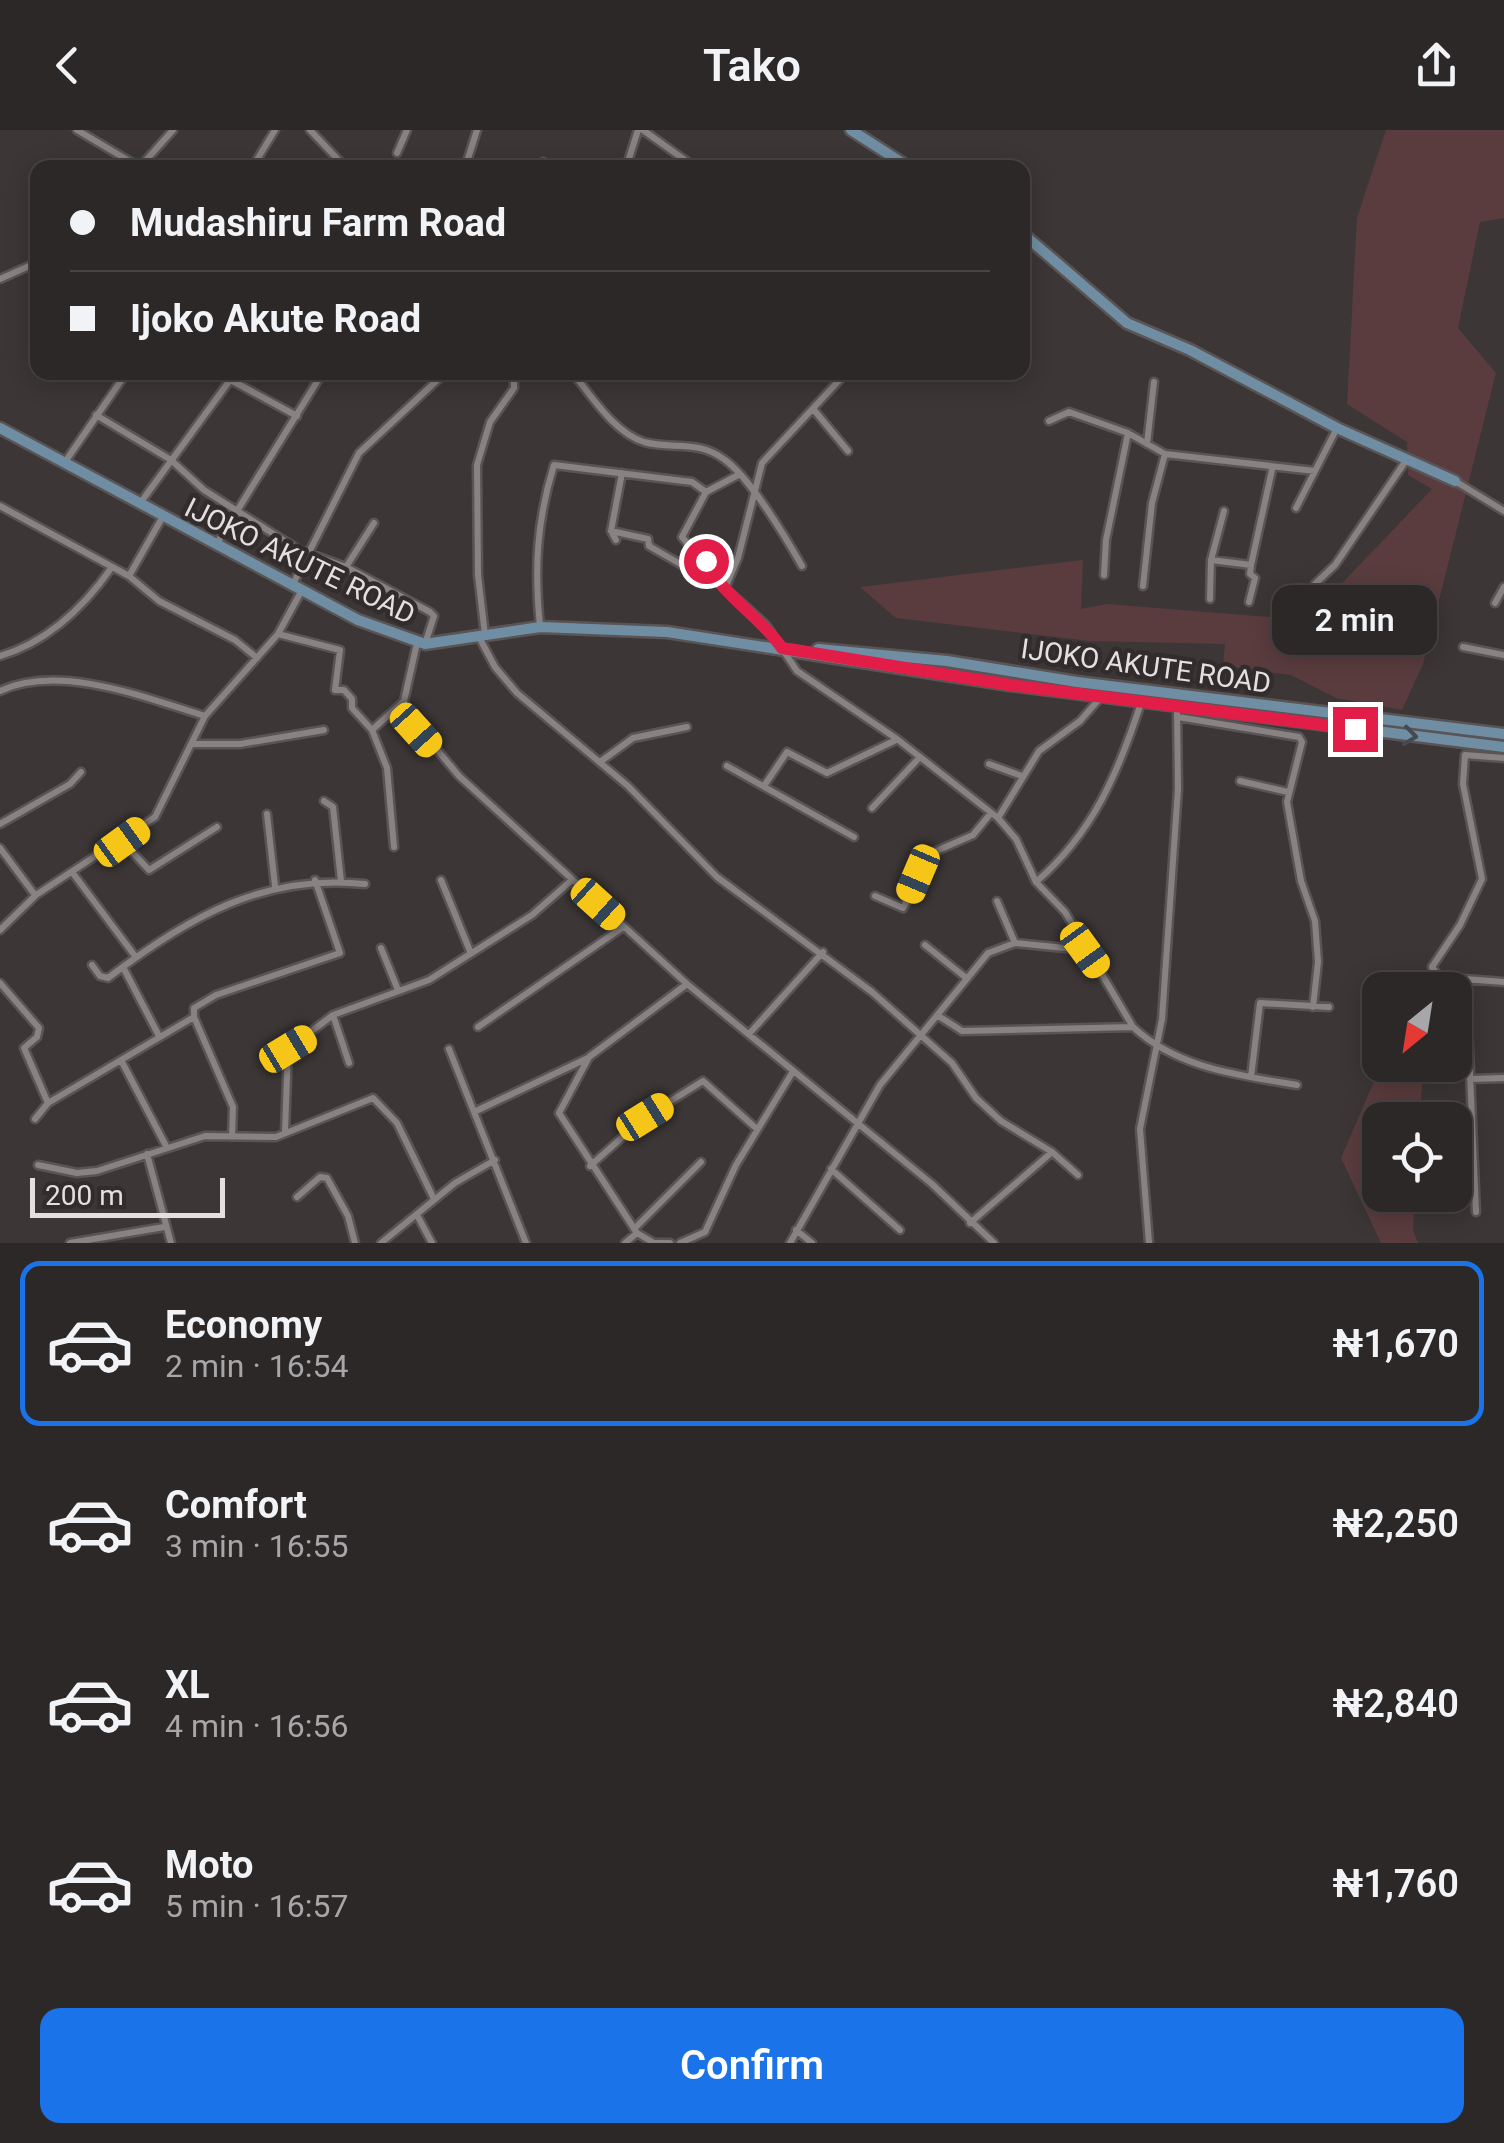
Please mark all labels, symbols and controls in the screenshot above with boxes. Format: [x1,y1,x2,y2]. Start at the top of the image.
icon: back [40,38,95,93]
icon: share [1409,38,1464,93]
text: Tako [703,39,801,92]
text: Mudashiru Farm Road [130,201,506,245]
text: Ijoko Akute Road [130,297,421,341]
street label: IJOKO AKUTE ROAD [179,491,421,631]
route start [684,539,729,584]
callout: 2 min [1272,584,1438,654]
text: 2 min [1314,601,1395,639]
street label: IJOKO AKUTE ROAD [1019,632,1273,700]
car [385,698,447,762]
route end [1333,707,1378,752]
one-way arrow [1403,725,1419,746]
car [89,812,155,872]
car [892,841,944,907]
car [566,873,630,935]
car [1055,917,1115,983]
north arrow [1362,972,1472,1082]
map controls [1362,972,1472,1212]
car [255,1021,321,1077]
car [612,1088,678,1146]
button: locate [1362,1102,1472,1212]
scale bar [30,1173,225,1218]
text: 200 m [45,1179,124,1212]
icon: car [45,1299,135,1389]
text: Economy [165,1303,322,1347]
text: ₦1,670 [1333,1322,1459,1366]
text: 2 min · 16:54 [165,1347,348,1385]
icon: car [45,1479,135,1569]
text: Comfort [165,1483,307,1527]
text: ₦2,250 [1333,1502,1459,1546]
text: 3 min · 16:55 [165,1527,348,1565]
icon: car [45,1659,135,1749]
text: XL [165,1663,210,1707]
text: ₦2,840 [1333,1682,1459,1726]
text: 4 min · 16:56 [165,1707,348,1745]
icon: car [45,1839,135,1929]
text: Moto [165,1843,254,1887]
text: ₦1,760 [1333,1862,1459,1906]
text: 5 min · 16:57 [165,1887,348,1925]
button: Confirm [40,2008,1464,2123]

